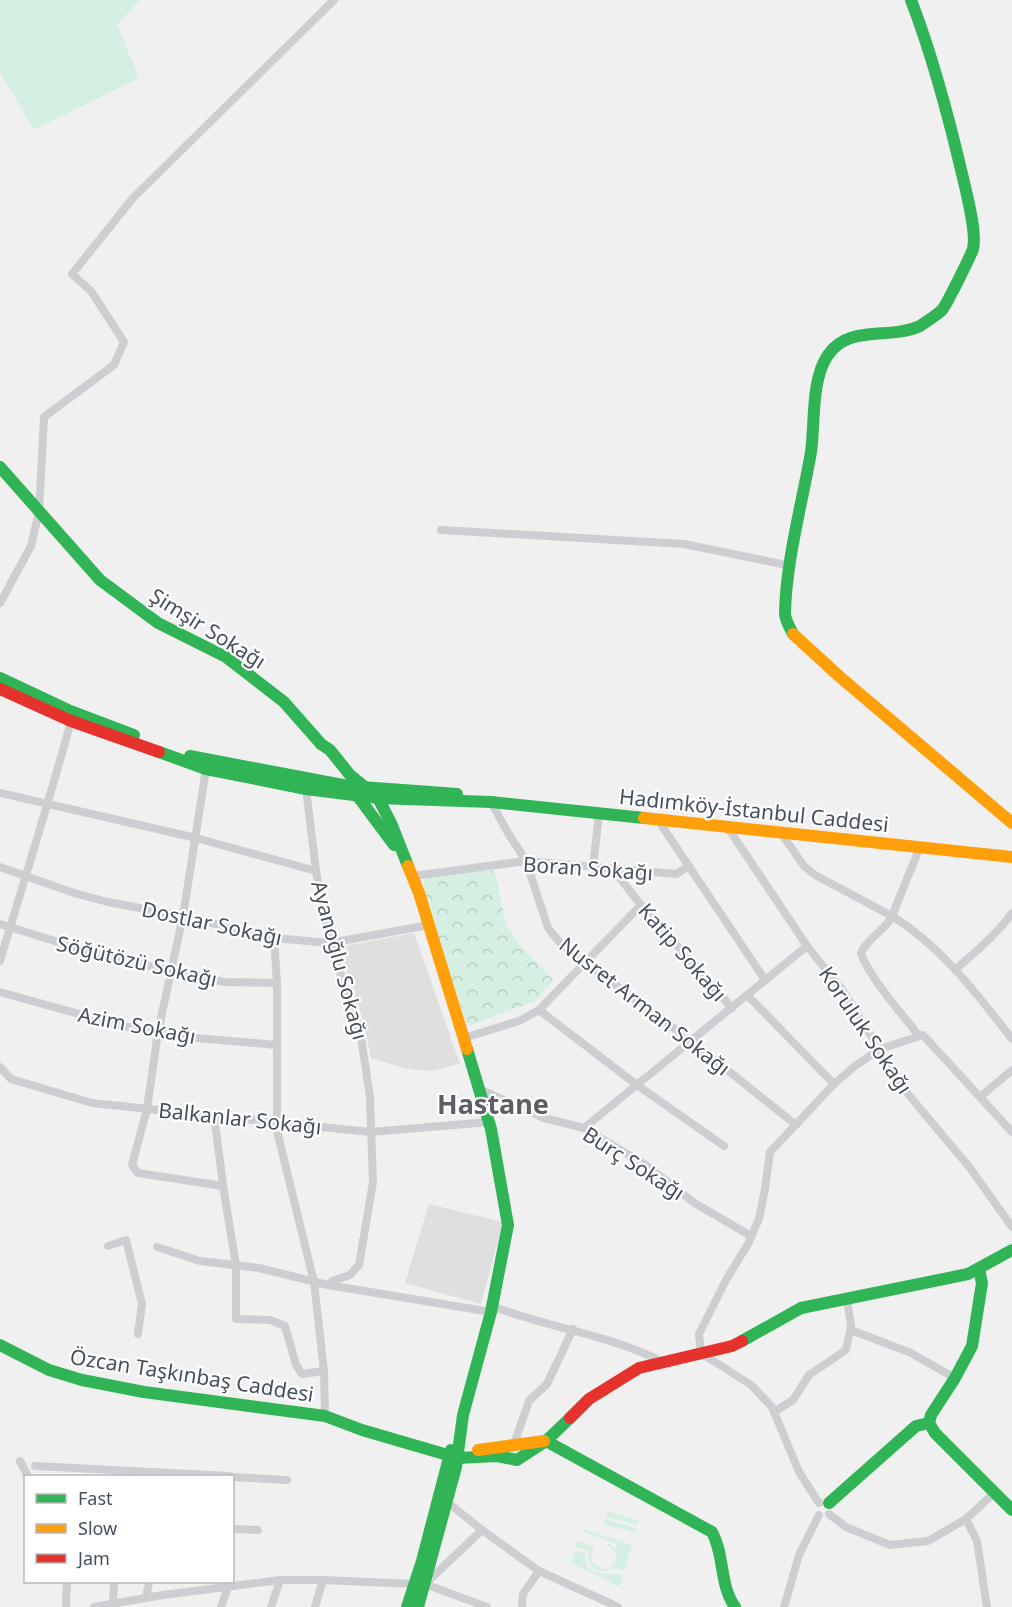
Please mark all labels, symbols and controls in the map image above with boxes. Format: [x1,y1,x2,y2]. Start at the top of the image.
street label: Şimşir Sokağı [145,581,271,675]
street label: Hadımköy-İstanbul Caddesi [618,782,890,838]
street label: Boran Sokağı [522,849,654,887]
street label: Ayanoğlu Sokağı [305,877,375,1043]
street label: Dostlar Sokağı [139,894,285,952]
street label: Katip Sokağı [633,897,733,1007]
street label: Söğütözü Sokağı [54,929,220,993]
street label: Nusret Arman Sokağı [554,930,736,1082]
street label: Koruluk Sokağı [813,961,919,1099]
street label: Azim Sokağı [76,1000,198,1050]
district label: Hastane [437,1085,549,1122]
street label: Balkanlar Sokağı [157,1096,323,1140]
street label: Burç Sokağı [578,1120,690,1206]
street label: Özcan Taşkınbaş Caddesi [68,1342,316,1408]
legend [24,1475,234,1583]
text: Fast [78,1486,113,1510]
text: Slow [78,1516,117,1540]
text: Jam [76,1546,110,1570]

